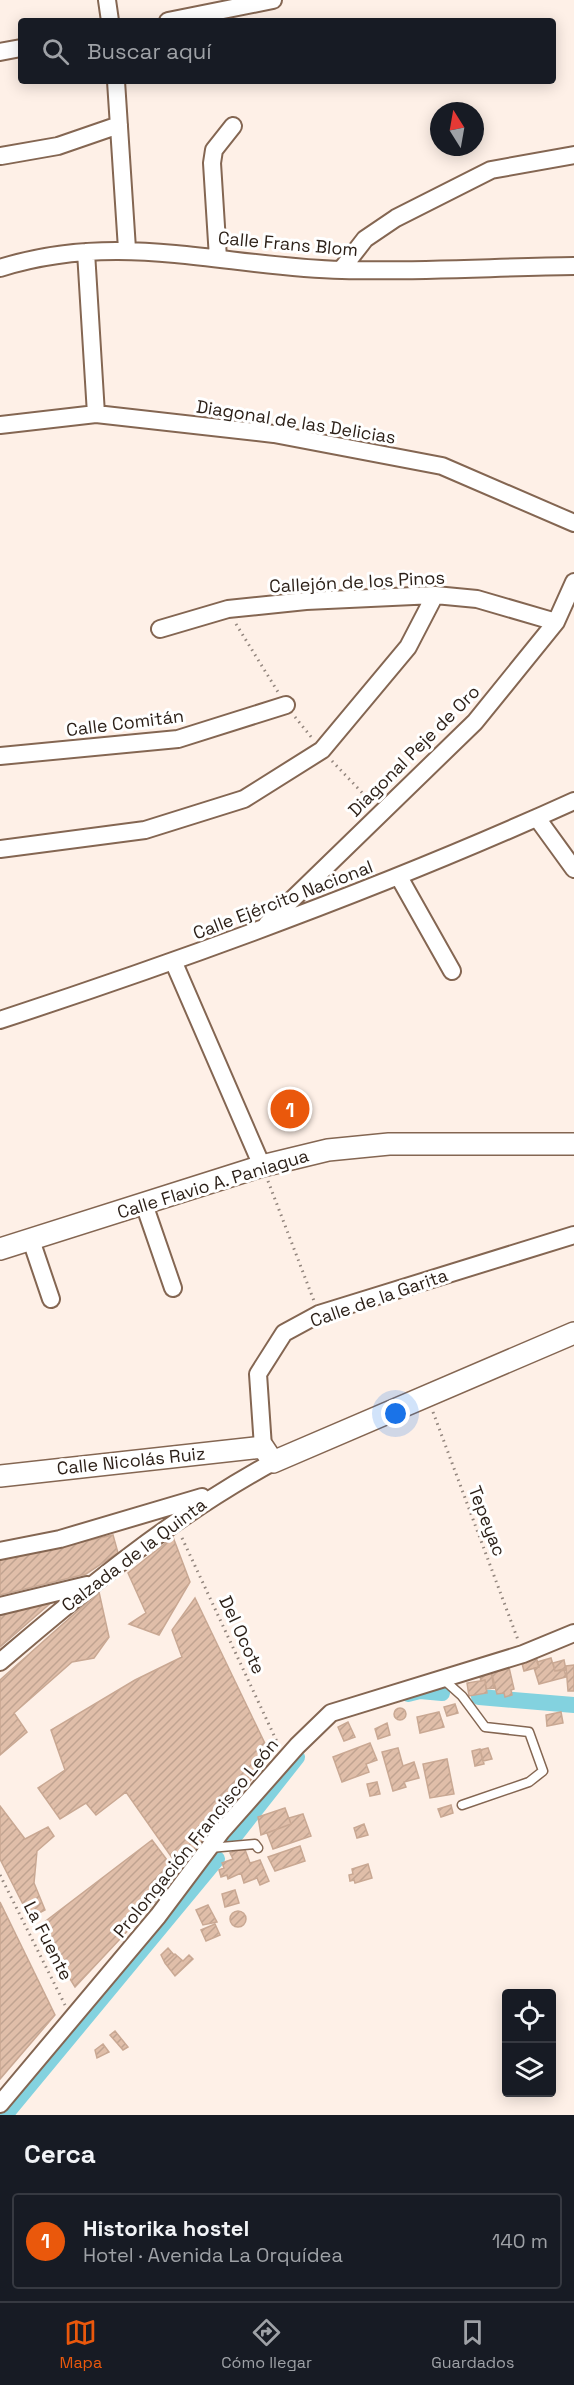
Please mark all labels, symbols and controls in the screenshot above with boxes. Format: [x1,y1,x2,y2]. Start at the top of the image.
search box [18,18,556,84]
icon: search [39,35,72,68]
text: Buscar aquí [87,37,212,65]
north arrow [430,102,484,156]
street label: Calle Frans Blom [217,226,359,261]
street label: Diagonal de las Delicias [195,394,397,449]
street label: Callejón de los Pinos [268,565,445,598]
street label: Diagonal Peje de Oro [343,680,484,821]
street label: Calle Comitán [65,704,185,741]
street label: Calle Ejército Nacional [190,855,376,944]
pin: 1 [270,1086,310,1132]
street label: Calle Flavio A. Paniagua [114,1143,311,1224]
street label: Calle de la Garita [307,1263,451,1332]
your location [381,1399,410,1428]
street label: Calle Nicolás Ruiz [56,1441,206,1480]
street label: Tepeyac [464,1482,511,1559]
street label: Calzada de la Quinta [57,1493,211,1617]
street label: Del Ocote [214,1592,271,1678]
street label: Prolongación Francisco León [108,1733,283,1942]
street label: La Fuente [19,1897,78,1984]
map controls [502,1989,556,2097]
button: locate [502,1989,556,2043]
button: layers [502,2043,556,2097]
text: Cerca [24,2137,96,2171]
text: Historika hostel [83,2214,249,2242]
text: 1 [41,2228,50,2254]
text: 140 m [492,2228,548,2254]
text: Hotel · Avenida La Orquídea [83,2242,343,2268]
tab: Mapa [60,2316,102,2373]
tab: Cómo llegar [221,2316,312,2373]
tab: Guardados [431,2316,514,2373]

